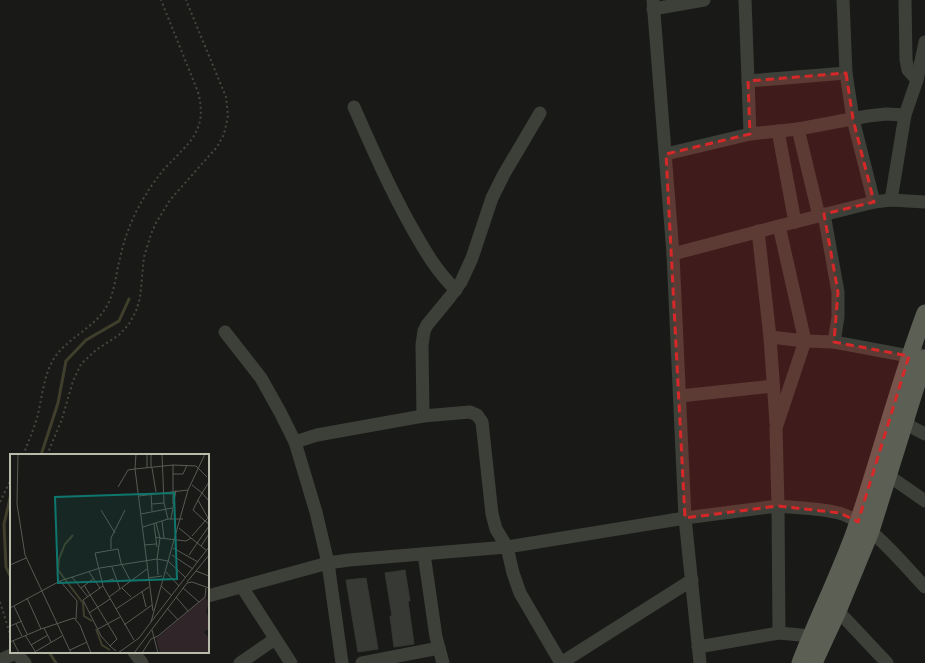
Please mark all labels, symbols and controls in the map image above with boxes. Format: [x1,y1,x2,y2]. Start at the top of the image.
inset map [10,454,209,653]

